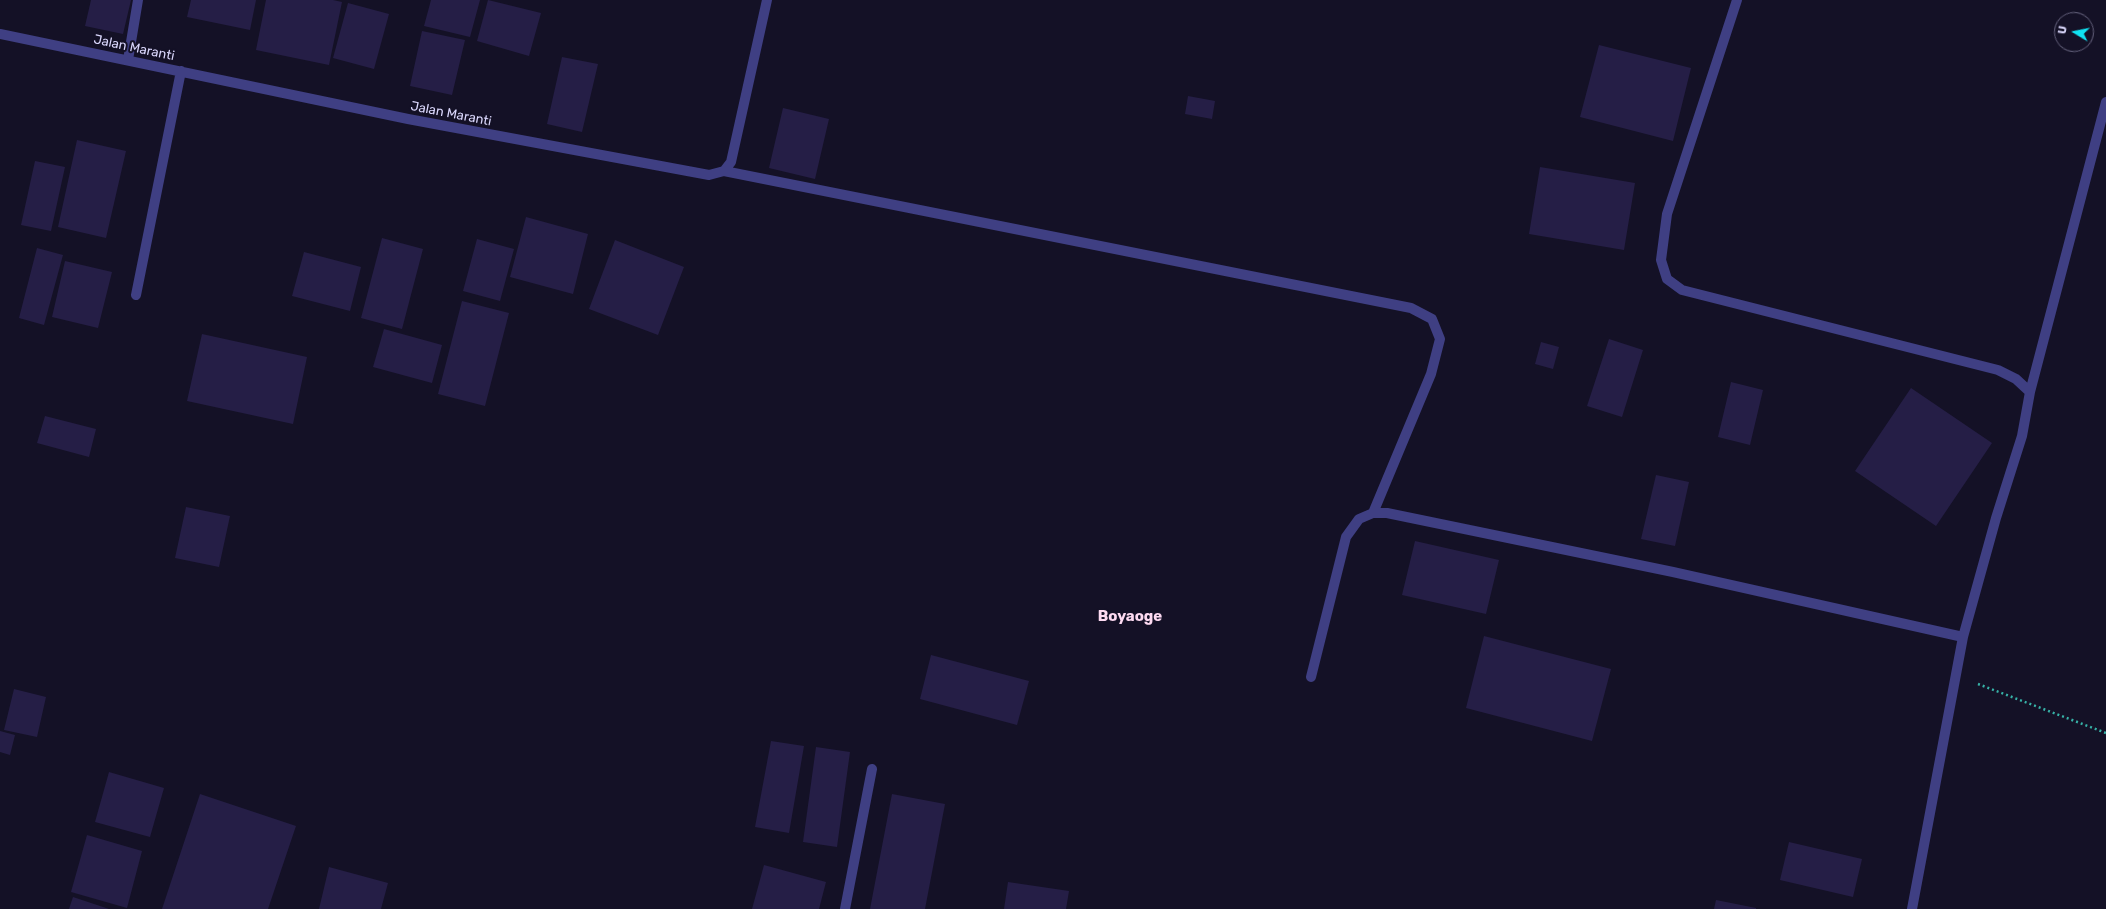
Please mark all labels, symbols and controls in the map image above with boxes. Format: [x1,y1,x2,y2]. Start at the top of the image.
north arrow [2054,12,2094,52]
text: U [2056,25,2070,35]
street label: Jalan Maranti [92,32,176,64]
street label: Jalan Maranti [409,98,493,130]
district label: Boyaoge [1098,608,1162,626]

